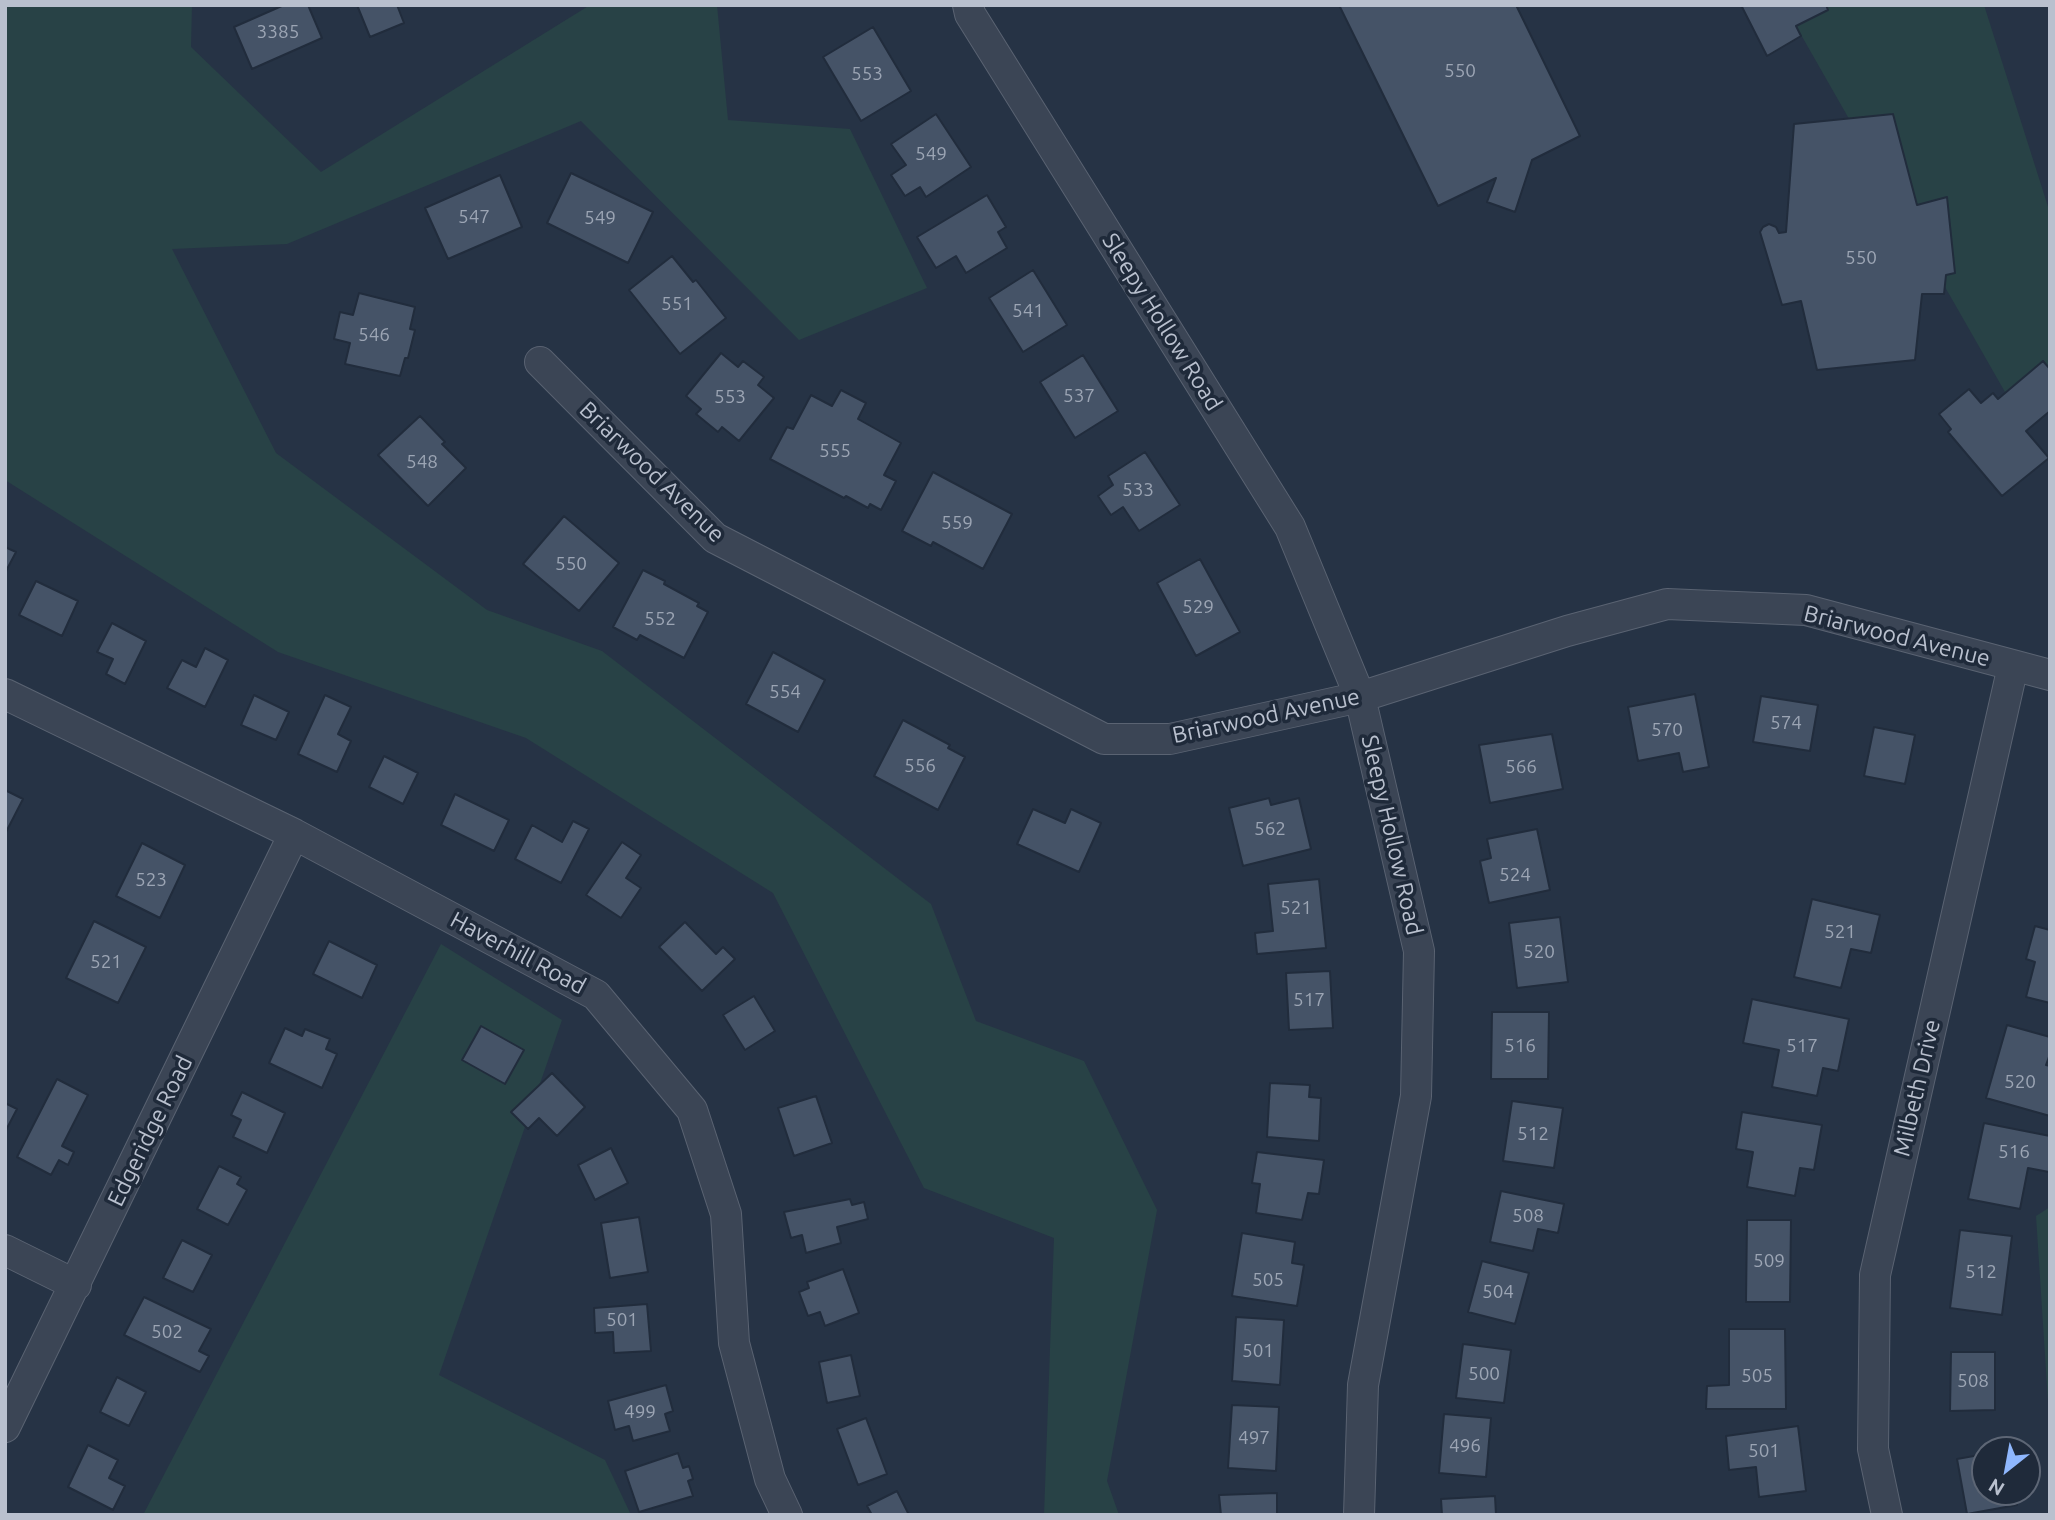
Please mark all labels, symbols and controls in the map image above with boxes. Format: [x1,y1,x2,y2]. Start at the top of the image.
house number: 3385 [257,21,299,43]
house number: 550 [1444,60,1476,82]
house number: 553 [851,63,883,85]
house number: 549 [915,143,947,165]
house number: 547 [458,206,490,228]
house number: 549 [584,207,616,229]
street label: Sleepy Hollow Road [1096,228,1228,416]
house number: 550 [1845,247,1877,269]
house number: 551 [661,293,693,315]
house number: 541 [1012,300,1044,322]
house number: 546 [358,324,390,346]
house number: 537 [1063,385,1095,407]
house number: 553 [714,386,746,408]
street label: Briarwood Avenue [574,396,730,548]
house number: 555 [819,440,851,462]
house number: 548 [406,451,438,473]
house number: 533 [1122,479,1154,501]
house number: 559 [941,512,973,534]
house number: 550 [555,553,587,575]
house number: 529 [1182,596,1214,618]
street label: Briarwood Avenue [1801,600,1993,672]
house number: 552 [644,608,676,630]
house number: 554 [769,681,801,703]
street label: Briarwood Avenue [1170,683,1362,749]
house number: 574 [1770,712,1802,734]
house number: 570 [1651,719,1683,741]
street label: Sleepy Hollow Road [1356,732,1428,938]
house number: 556 [904,755,936,777]
house number: 566 [1505,756,1537,778]
house number: 562 [1254,818,1286,840]
house number: 524 [1499,864,1531,886]
house number: 523 [135,869,167,891]
house number: 521 [1280,897,1312,919]
street label: Haverhill Road [446,906,590,1000]
house number: 521 [1824,921,1856,943]
house number: 520 [1523,941,1555,963]
house number: 521 [90,951,122,973]
house number: 517 [1293,989,1325,1011]
street label: Milbeth Drive [1888,1017,1946,1159]
house number: 516 [1504,1035,1536,1057]
house number: 517 [1786,1035,1818,1057]
street label: Edgeridge Road [102,1051,198,1211]
house number: 520 [2004,1071,2036,1093]
house number: 512 [1517,1123,1549,1145]
house number: 516 [1998,1141,2030,1163]
house number: 508 [1512,1205,1544,1227]
house number: 509 [1753,1250,1785,1272]
house number: 512 [1965,1261,1997,1283]
house number: 505 [1252,1269,1284,1291]
house number: 504 [1482,1281,1514,1303]
house number: 501 [606,1309,638,1331]
house number: 502 [151,1321,183,1343]
house number: 501 [1242,1340,1274,1362]
house number: 500 [1468,1363,1500,1385]
house number: 505 [1741,1365,1773,1387]
house number: 508 [1957,1370,1989,1392]
house number: 499 [624,1401,656,1423]
house number: 497 [1238,1427,1270,1449]
house number: 496 [1449,1435,1481,1457]
north arrow [1971,1436,2041,1506]
house number: 501 [1748,1440,1780,1462]
text: N [1984,1474,2008,1500]

